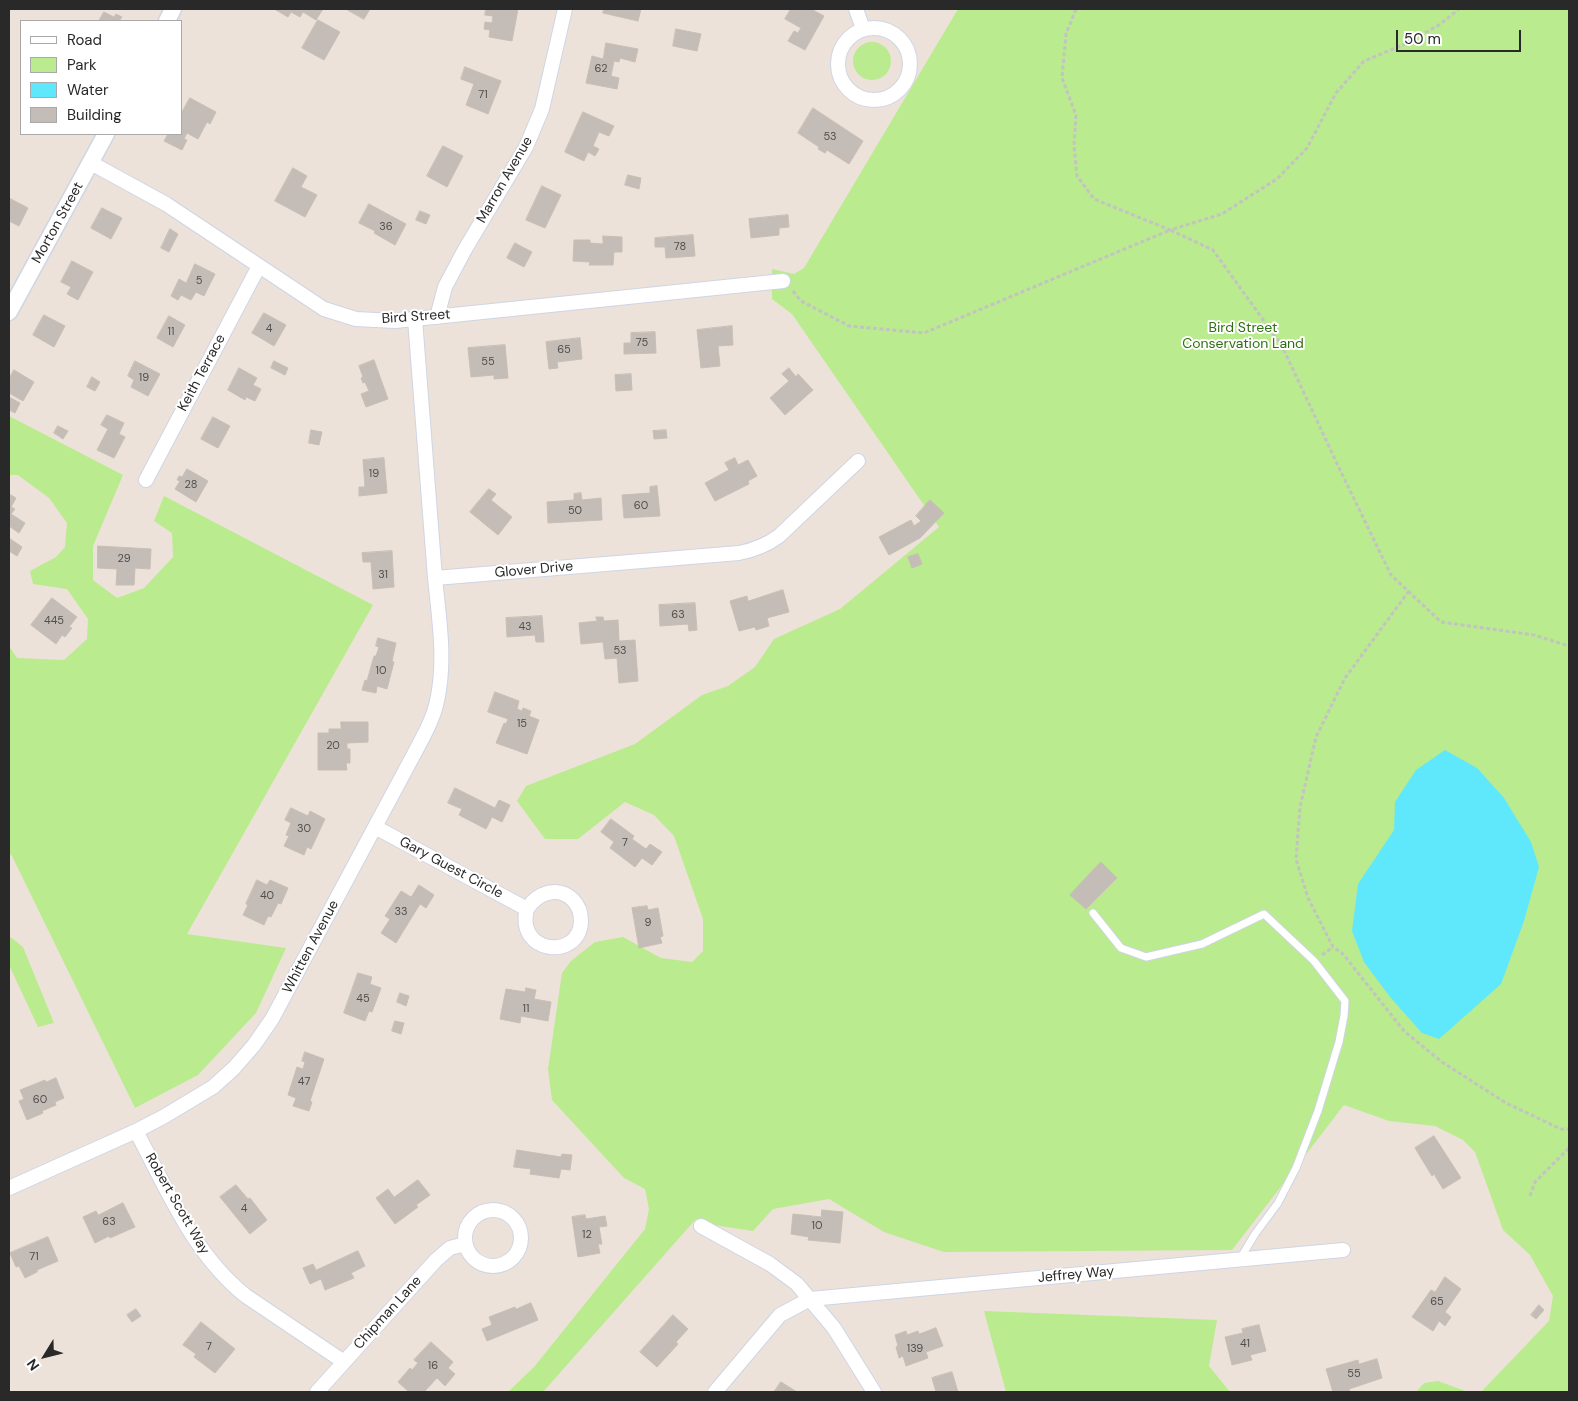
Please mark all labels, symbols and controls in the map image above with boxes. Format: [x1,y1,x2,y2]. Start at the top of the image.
legend [20,20,182,135]
scale bar [1398,20,1523,52]
text: 50 m [1404,29,1441,49]
text: Road [67,30,102,50]
text: Park [67,55,97,75]
house number: 62 [595,62,607,76]
text: Water [67,80,108,100]
house number: 71 [478,88,488,102]
text: Building [67,105,122,125]
house number: 53 [823,130,837,144]
street label: Marron Avenue [473,134,537,226]
street label: Morton Street [29,179,87,267]
house number: 36 [379,220,393,234]
house number: 78 [674,240,686,254]
house number: 5 [196,274,202,288]
street label: Bird Street [381,306,451,328]
park label: Bird Street Conservation Land [1182,320,1304,352]
house number: 4 [266,322,272,336]
house number: 11 [168,325,174,339]
street label: Keith Terrace [175,332,229,414]
house number: 75 [636,336,648,350]
house number: 65 [557,343,571,357]
house number: 55 [481,355,495,369]
house number: 19 [139,371,149,385]
house number: 19 [369,467,379,481]
house number: 28 [185,478,197,492]
house number: 60 [634,499,648,513]
house number: 50 [568,504,582,518]
house number: 29 [117,552,131,566]
street label: Glover Drive [494,558,574,582]
house number: 31 [378,568,388,582]
house number: 63 [671,608,685,622]
house number: 445 [44,614,64,628]
house number: 43 [518,620,532,634]
house number: 53 [613,644,627,658]
house number: 10 [376,664,386,678]
house number: 15 [517,717,527,731]
house number: 20 [326,739,340,753]
house number: 30 [297,822,311,836]
street label: Gary Guest Circle [396,834,506,902]
house number: 7 [622,836,628,850]
house number: 40 [260,889,274,903]
street label: Whitten Avenue [279,898,343,996]
house number: 33 [394,905,408,919]
house number: 9 [645,916,651,930]
house number: 45 [356,992,370,1006]
house number: 11 [523,1002,529,1016]
house number: 47 [298,1075,310,1089]
house number: 60 [33,1093,47,1107]
street label: Robert Scott Way [141,1150,213,1258]
house number: 4 [241,1202,247,1216]
house number: 63 [102,1215,116,1229]
house number: 10 [812,1219,822,1233]
house number: 12 [582,1228,592,1242]
house number: 71 [29,1250,39,1264]
street label: Jeffrey Way [1037,1263,1115,1287]
street label: Chipman Lane [351,1273,425,1353]
house number: 65 [1430,1295,1444,1309]
north arrow [20,1331,70,1381]
house number: 41 [1240,1337,1250,1351]
house number: 7 [206,1340,212,1354]
house number: 139 [907,1342,923,1356]
text: N [23,1355,43,1374]
house number: 16 [428,1359,438,1373]
house number: 55 [1347,1367,1361,1381]

